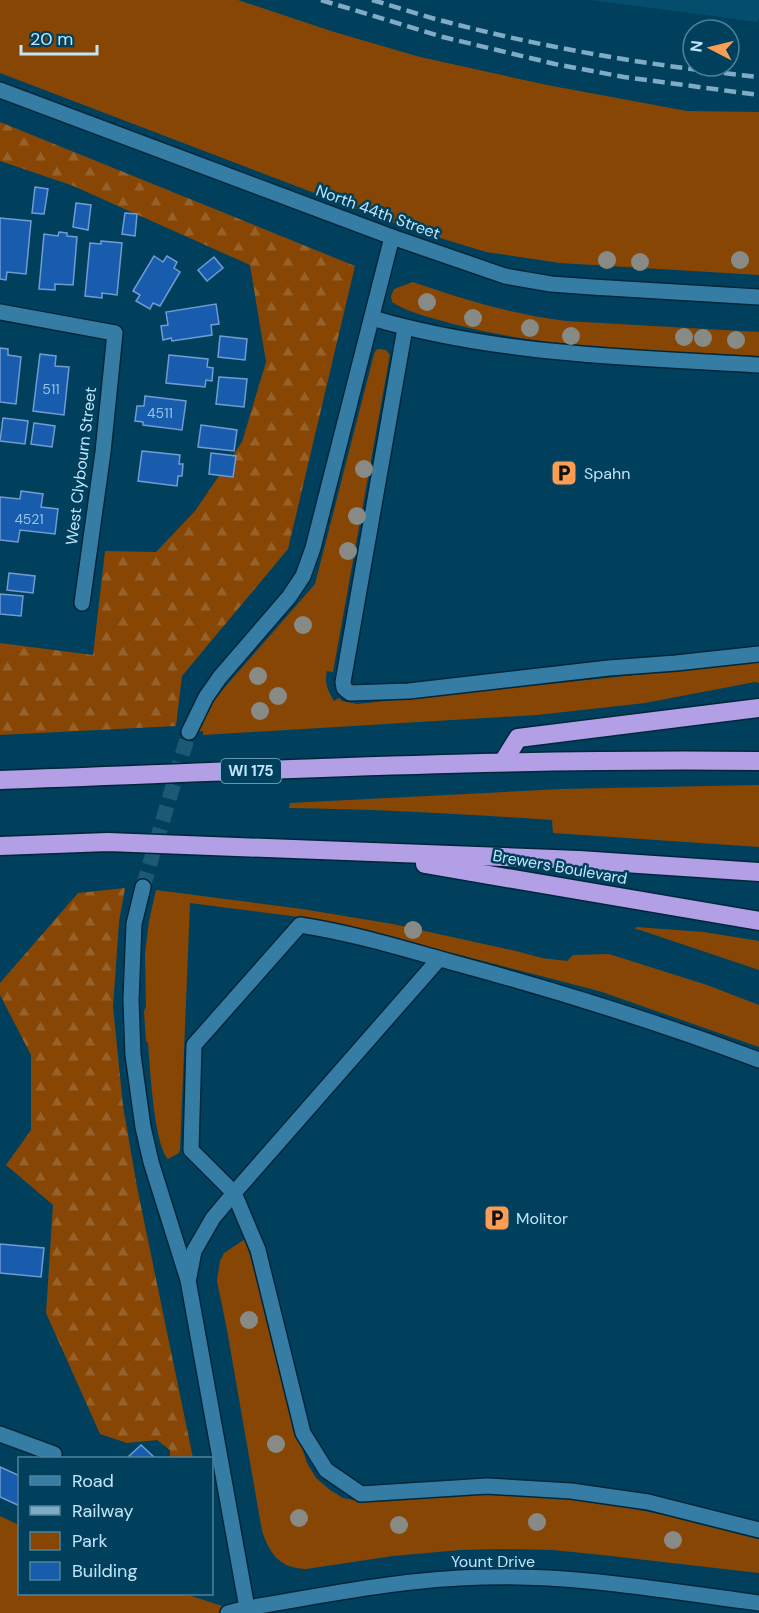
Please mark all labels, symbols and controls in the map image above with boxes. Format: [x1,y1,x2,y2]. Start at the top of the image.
scale bar [21,18,98,56]
north arrow [681,18,741,78]
text: 20 m [30,27,73,51]
text: N [685,39,708,53]
street label: North 44th Street [313,180,443,244]
house number: 511 [42,380,60,398]
street label: West Clybourn Street [61,386,101,546]
house number: 4511 [147,404,173,422]
parking icon: Spahn [549,458,579,488]
place label: Spahn [584,463,630,484]
house number: 4521 [14,510,44,528]
road number: WI 175 [221,759,281,783]
street label: Brewers Boulevard [491,845,629,889]
parking icon: Molitor [482,1203,512,1233]
place label: Molitor [516,1208,568,1229]
legend [18,1457,213,1595]
text: Road [72,1469,114,1493]
text: Railway [72,1499,134,1523]
text: Park [72,1529,108,1553]
street label: Yount Drive [451,1551,535,1572]
text: Building [72,1559,137,1583]

